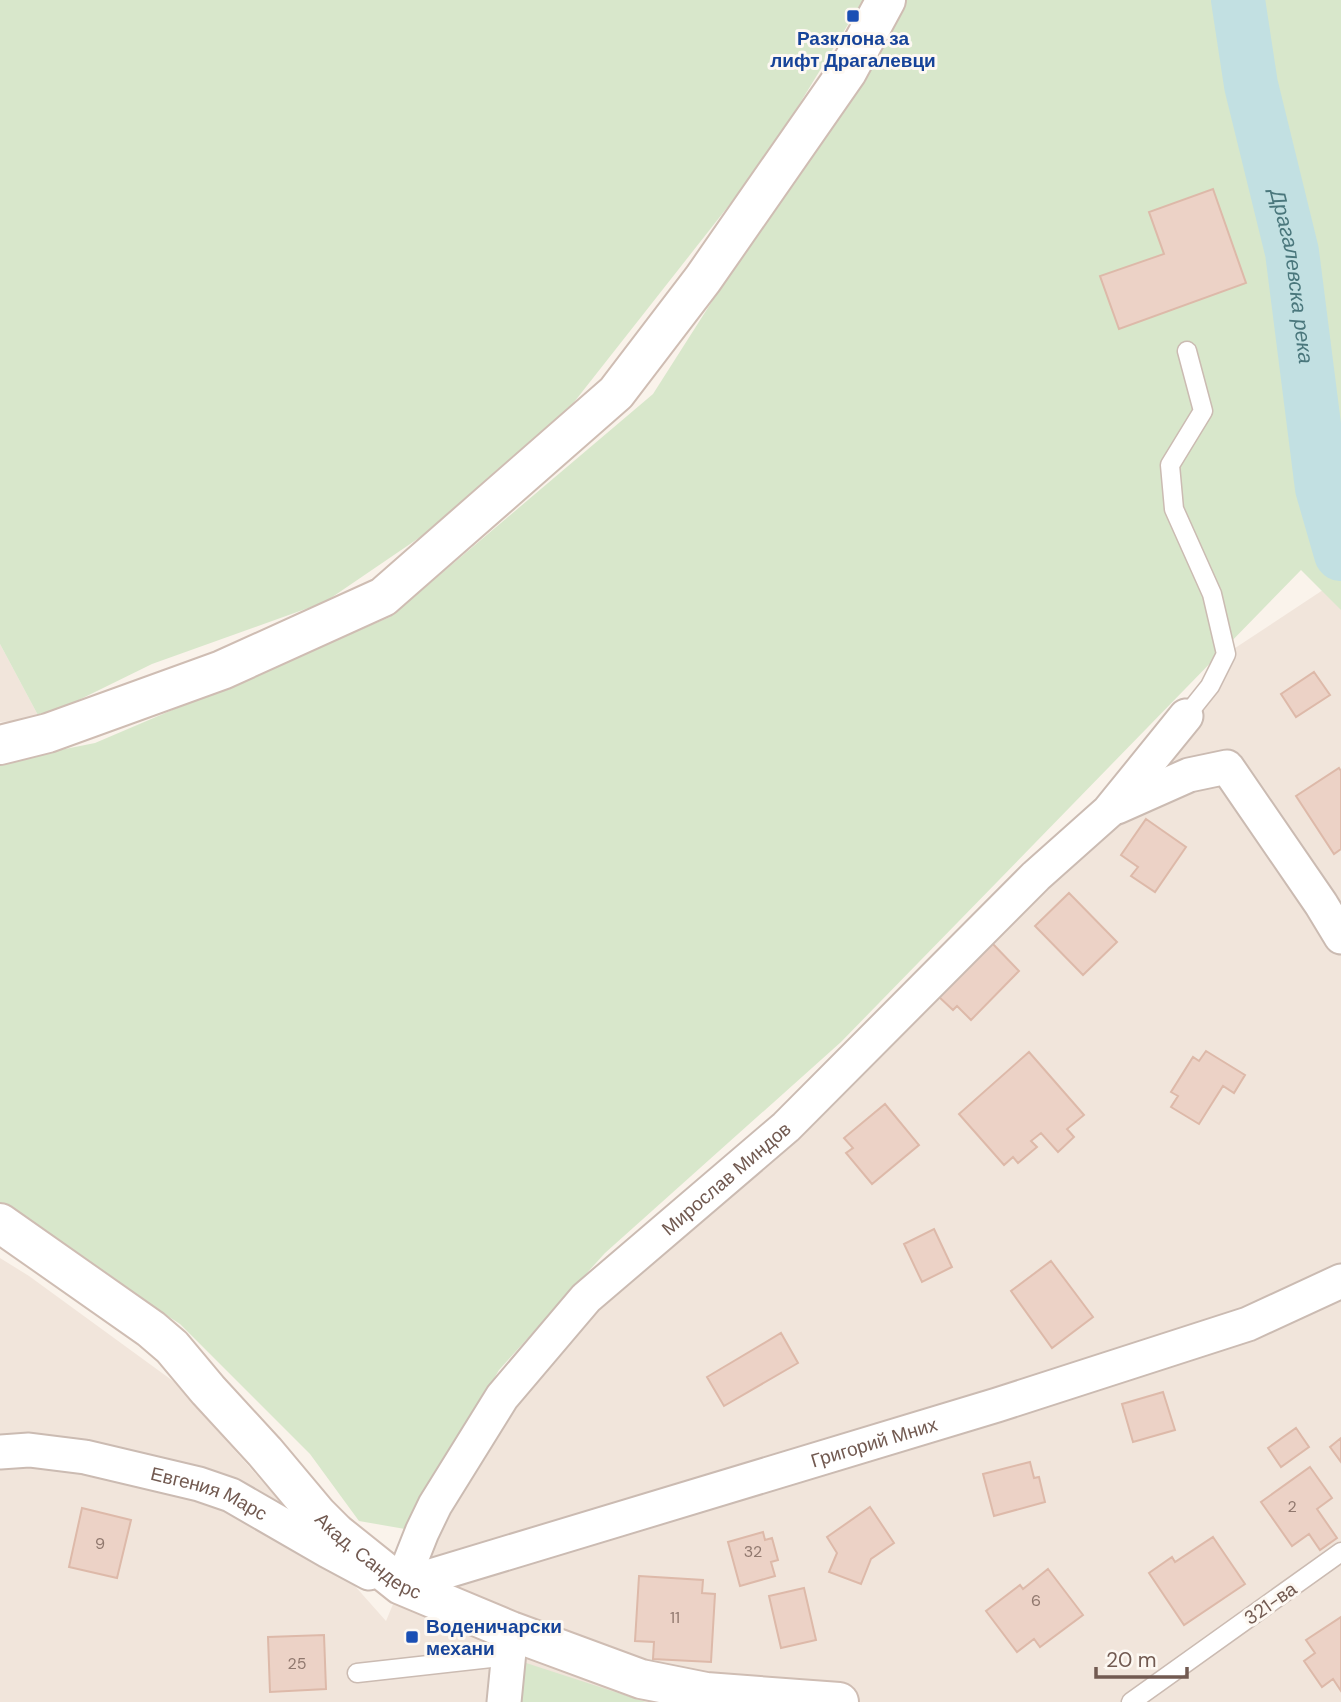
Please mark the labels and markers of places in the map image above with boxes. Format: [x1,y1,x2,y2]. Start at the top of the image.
marker: Разклона за лифт Драгалевци [845,8,861,24]
place label: Разклона за лифт Драгалевци [770,26,936,73]
place label: Воденичарски механи [426,1614,562,1661]
marker: Воденичарски механи [404,1629,420,1645]

